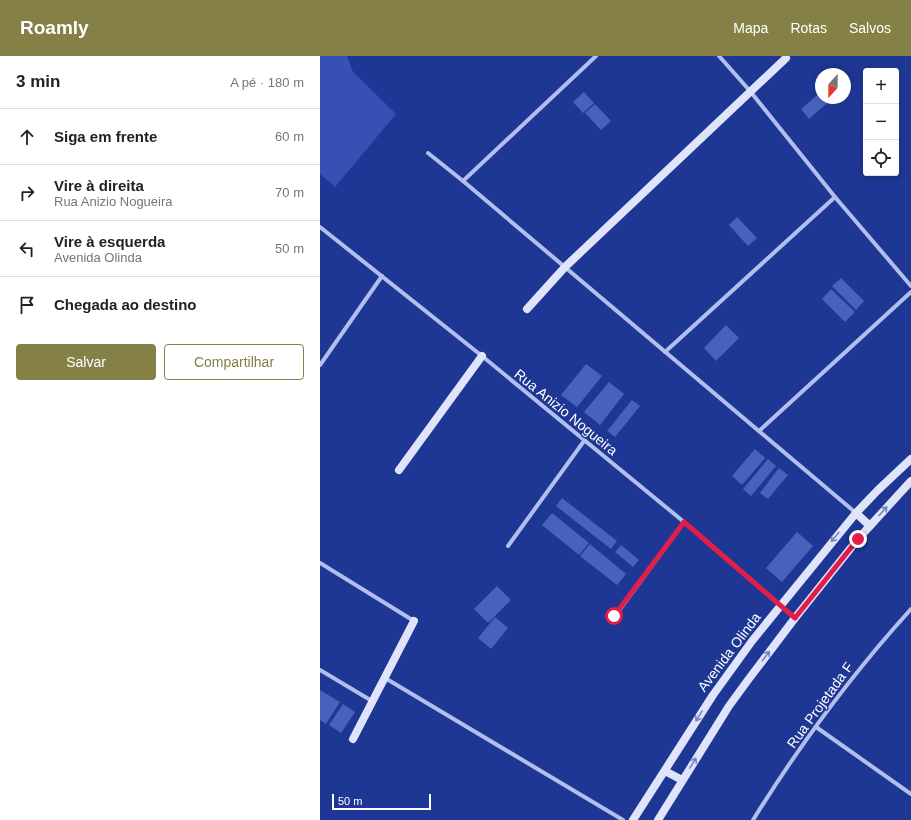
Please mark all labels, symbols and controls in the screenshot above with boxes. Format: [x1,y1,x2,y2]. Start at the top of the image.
text: Roamly [20,17,89,38]
text: Mapa [733,20,768,36]
text: Rotas [790,20,827,36]
text: Salvos [849,20,891,36]
north arrow [815,68,851,104]
map controls [863,68,899,176]
button: + [863,68,899,104]
text: 3 min [16,72,60,91]
text: A pé · 180 m [230,75,304,90]
button: − [863,104,899,140]
icon: ahead [16,126,38,148]
text: Siga em frente [54,128,157,145]
text: 60 m [275,129,304,144]
button: locate [863,140,899,176]
text: Vire à direita [54,177,144,194]
icon: right [16,182,38,204]
text: 70 m [275,185,304,200]
text: Rua Anizio Nogueira [54,194,173,209]
text: Vire à esquerda [54,233,165,250]
icon: left [16,238,38,260]
text: 50 m [275,241,304,256]
text: Avenida Olinda [54,250,142,265]
icon: arrive [16,294,38,316]
text: Chegada ao destino [54,296,197,313]
button: Salvar [16,344,156,380]
button: Compartilhar [164,344,304,380]
street label: Rua Anizio Nogueira [511,366,621,459]
one-way arrow [878,506,887,516]
route end [849,530,867,548]
one-way arrow [831,532,840,543]
route start [605,607,623,625]
street label: Avenida Olinda [694,609,764,695]
one-way arrow [762,650,771,661]
street label: Rua Projetada F [784,659,856,751]
one-way arrow [695,710,703,722]
one-way arrow [689,758,697,769]
scale bar [332,792,431,811]
text: 50 m [338,795,362,807]

